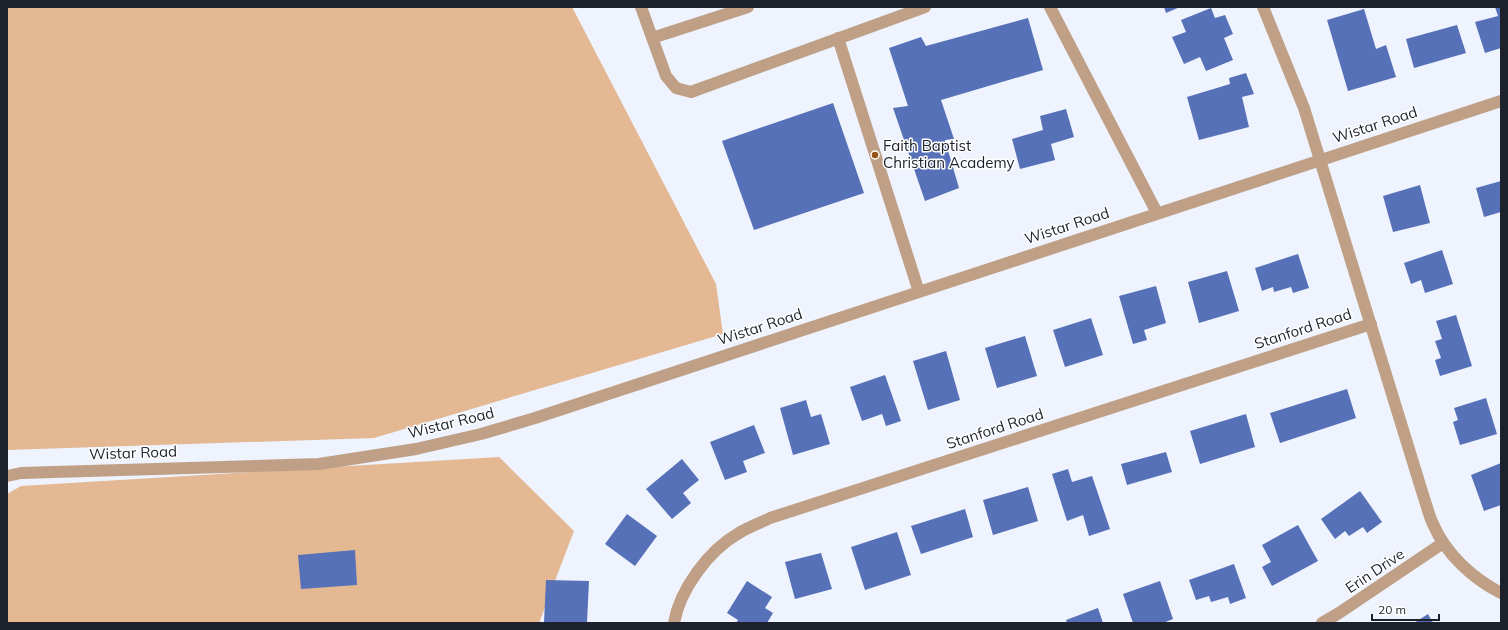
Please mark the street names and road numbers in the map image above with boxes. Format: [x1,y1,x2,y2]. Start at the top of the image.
street label: Wistar Road [1330,102,1420,147]
street label: Wistar Road [1022,203,1112,248]
street label: Wistar Road [715,304,805,349]
street label: Stanford Road [1252,304,1354,353]
street label: Wistar Road [406,403,496,442]
street label: Stanford Road [944,404,1046,453]
street label: Wistar Road [89,441,177,464]
street label: Erin Drive [1342,544,1408,597]

